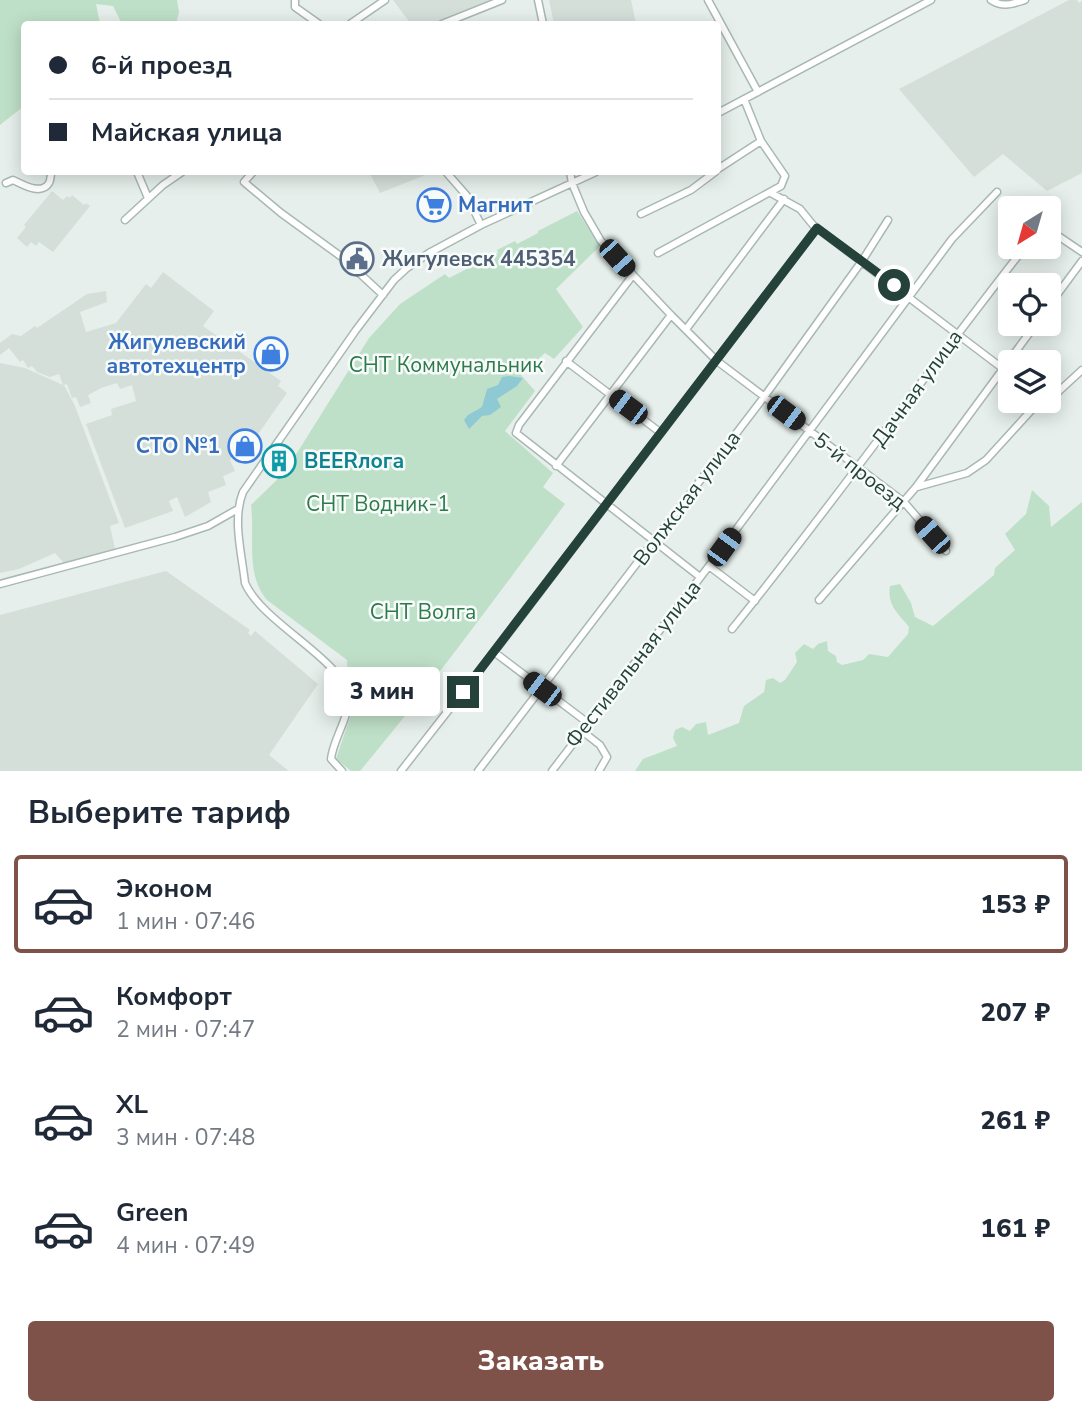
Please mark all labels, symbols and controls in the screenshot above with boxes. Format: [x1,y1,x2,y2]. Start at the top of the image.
text: 6-й проезд [91,48,232,83]
text: Майская улица [91,115,283,150]
supermarket icon: Магнит [415,186,453,224]
place label: Магнит [458,191,533,219]
north arrow [998,196,1060,259]
map controls [998,196,1061,413]
car [596,235,639,281]
public building icon: Жигулевск 445354 [338,240,376,278]
place label: Жигулевск 445354 [382,245,576,273]
route start [878,269,910,301]
button: locate [998,273,1061,336]
street label: Дачная улица [865,324,969,452]
place label: Жигулевский автотехцентр [106,328,246,380]
shop icon: Жигулевский автотехцентр [252,335,290,373]
button: layers [998,350,1061,413]
park label: СНТ Коммунальник [349,351,544,379]
car [605,386,652,428]
car [763,392,810,434]
street label: Волжская улица [627,425,747,571]
street label: 5-й проезд [808,426,912,516]
shop icon: СТО №1 [226,427,264,465]
place label: СТО №1 [136,432,220,460]
building icon: BEERлога [260,442,298,480]
place label: BEERлога [304,447,404,475]
park label: СНТ Водник-1 [306,490,450,518]
car [911,512,954,558]
car [704,524,745,570]
street label: Фестивальная улица [559,574,707,754]
park label: СНТ Волга [370,598,476,626]
callout: 3 мин [323,668,438,716]
car [519,668,566,710]
text: 3 мин [350,676,414,707]
route end [447,676,479,708]
text: Выберите тариф [28,791,291,834]
text: Эконом [116,871,213,906]
icon: car [32,873,95,936]
text: 153 ₽ [980,887,1050,922]
text: 1 мин · 07:46 [116,906,255,937]
text: Комфорт [116,979,232,1014]
icon: car [32,981,95,1044]
text: 207 ₽ [980,995,1050,1030]
text: 2 мин · 07:47 [116,1014,255,1045]
text: XL [116,1087,148,1122]
icon: car [32,1089,95,1152]
text: 261 ₽ [980,1103,1050,1138]
text: 3 мин · 07:48 [116,1122,255,1153]
text: Green [116,1195,189,1230]
icon: car [32,1197,95,1260]
text: 161 ₽ [980,1211,1050,1246]
text: 4 мин · 07:49 [116,1230,255,1261]
button: Заказать [28,1321,1054,1401]

